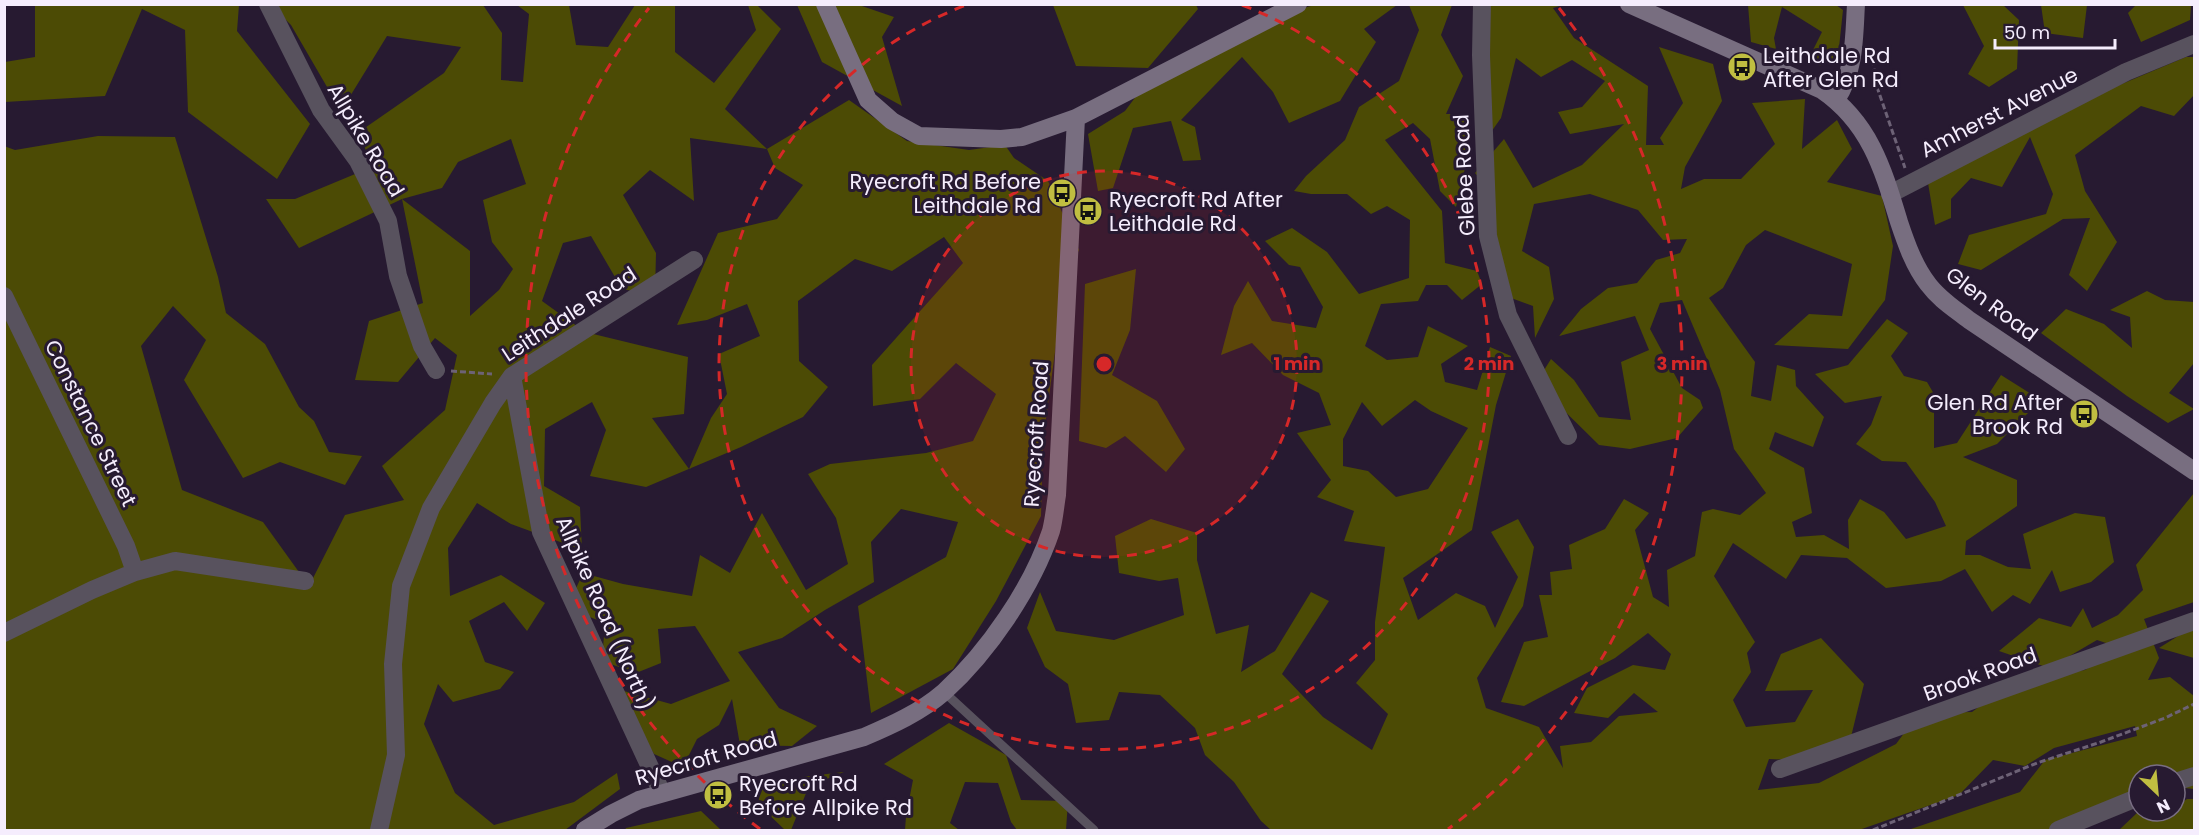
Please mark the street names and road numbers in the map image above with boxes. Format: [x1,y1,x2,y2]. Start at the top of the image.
street label: Amherst Avenue [1915,60,2083,164]
street label: Allpike Road [321,78,411,202]
street label: Glebe Road [1446,113,1482,237]
street label: Leithdale Road [496,260,642,368]
street label: Glen Road [1940,260,2044,348]
street label: Constance Street [38,335,144,511]
street label: Ryecroft Road [1016,360,1056,508]
street label: Allpike Road (North) [549,511,661,715]
street label: Brook Road [1919,640,2041,708]
street label: Ryecroft Road [632,724,780,792]

